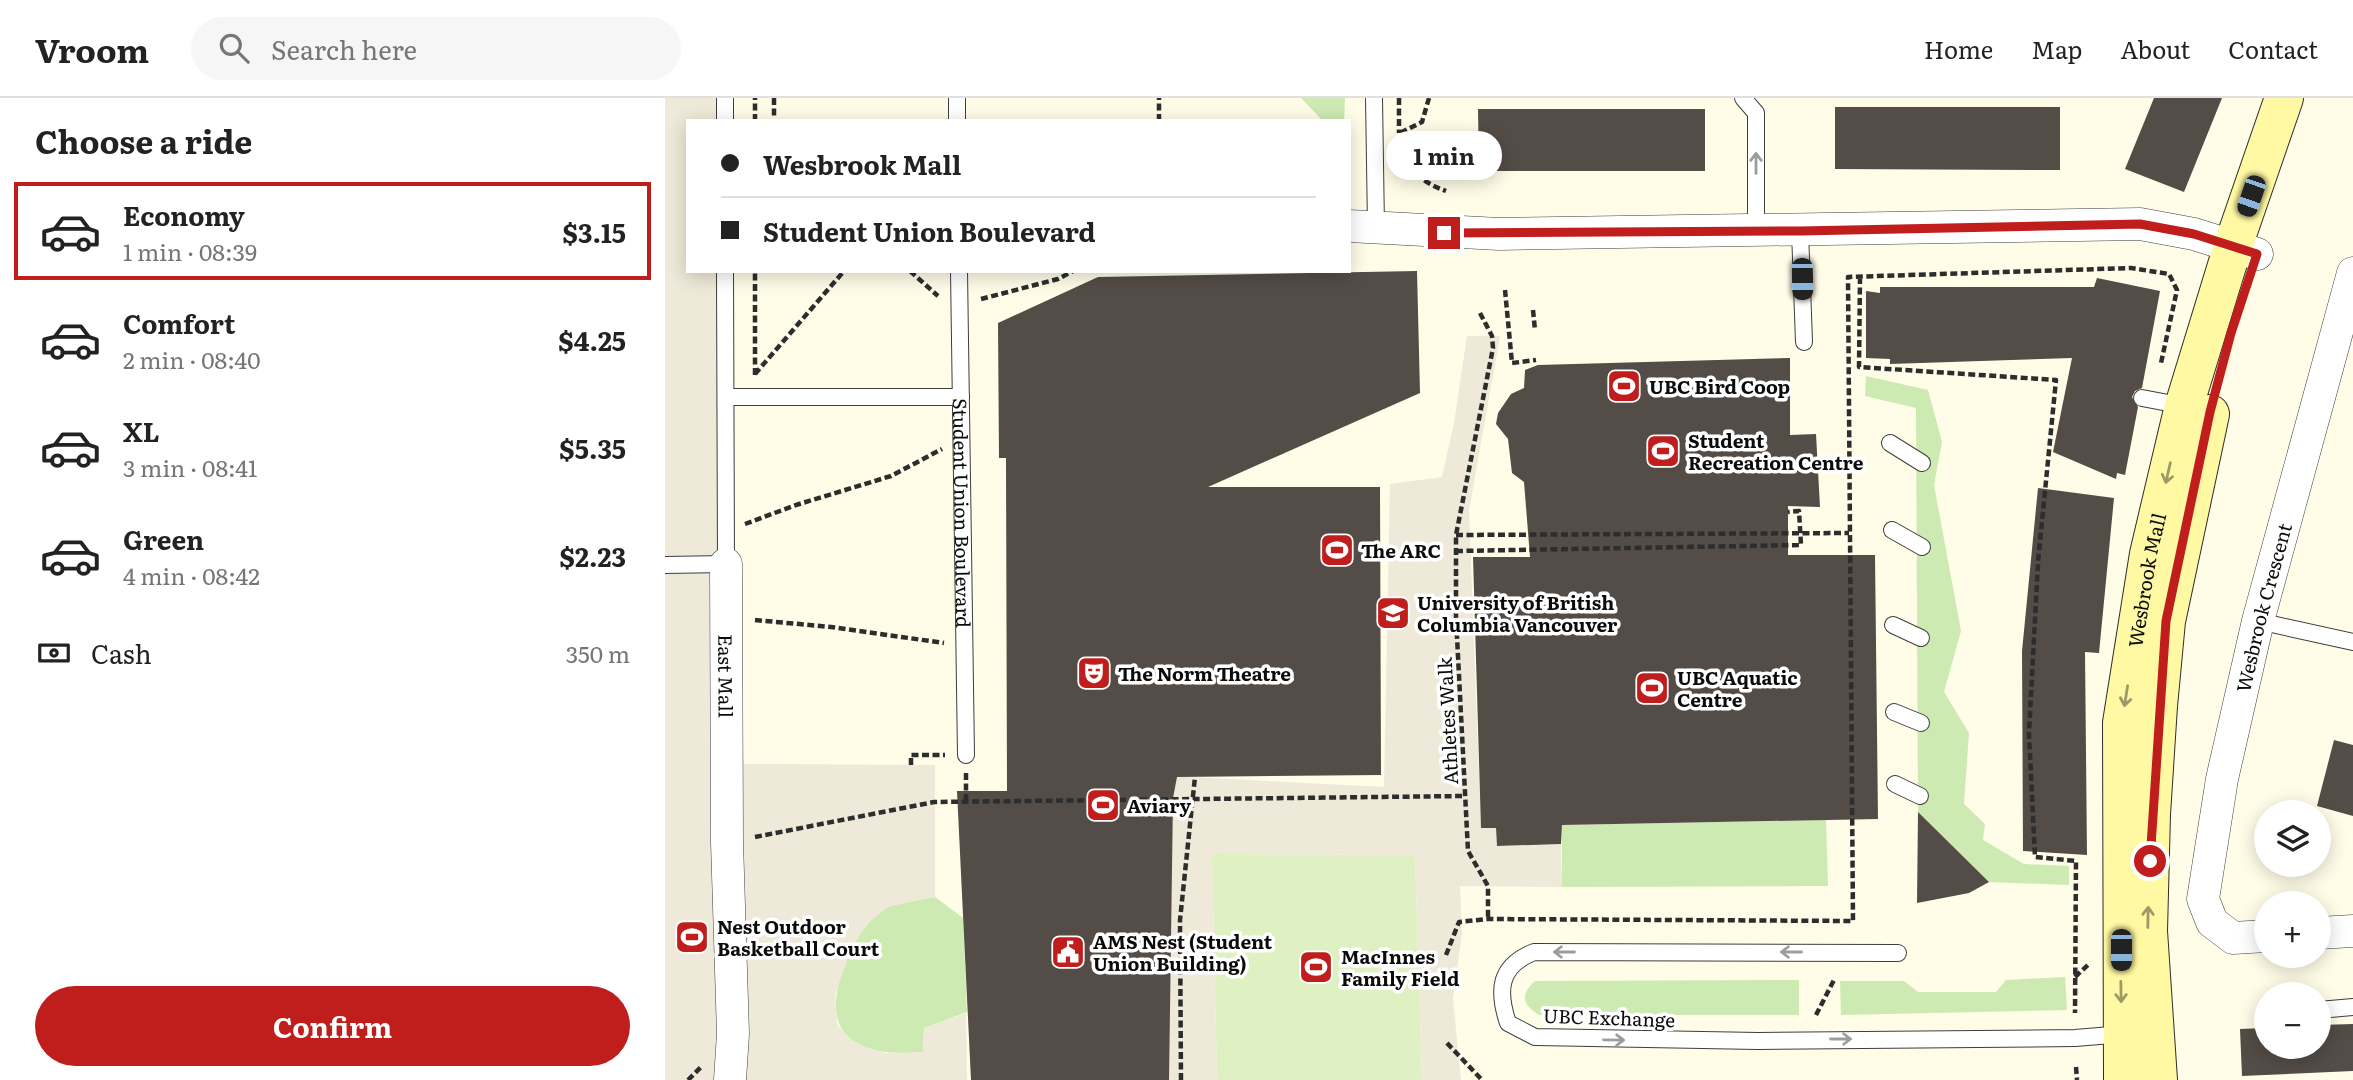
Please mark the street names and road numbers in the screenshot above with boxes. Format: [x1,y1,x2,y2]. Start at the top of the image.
street label: Student Union Boulevard [947,398,978,628]
street label: Wesbrook Mall [2120,510,2172,649]
street label: Wesbrook Crescent [2228,520,2298,695]
street label: East Mall [712,634,741,718]
street label: Athletes Walk [1430,656,1464,785]
street label: UBC Exchange [1542,1001,1676,1033]

